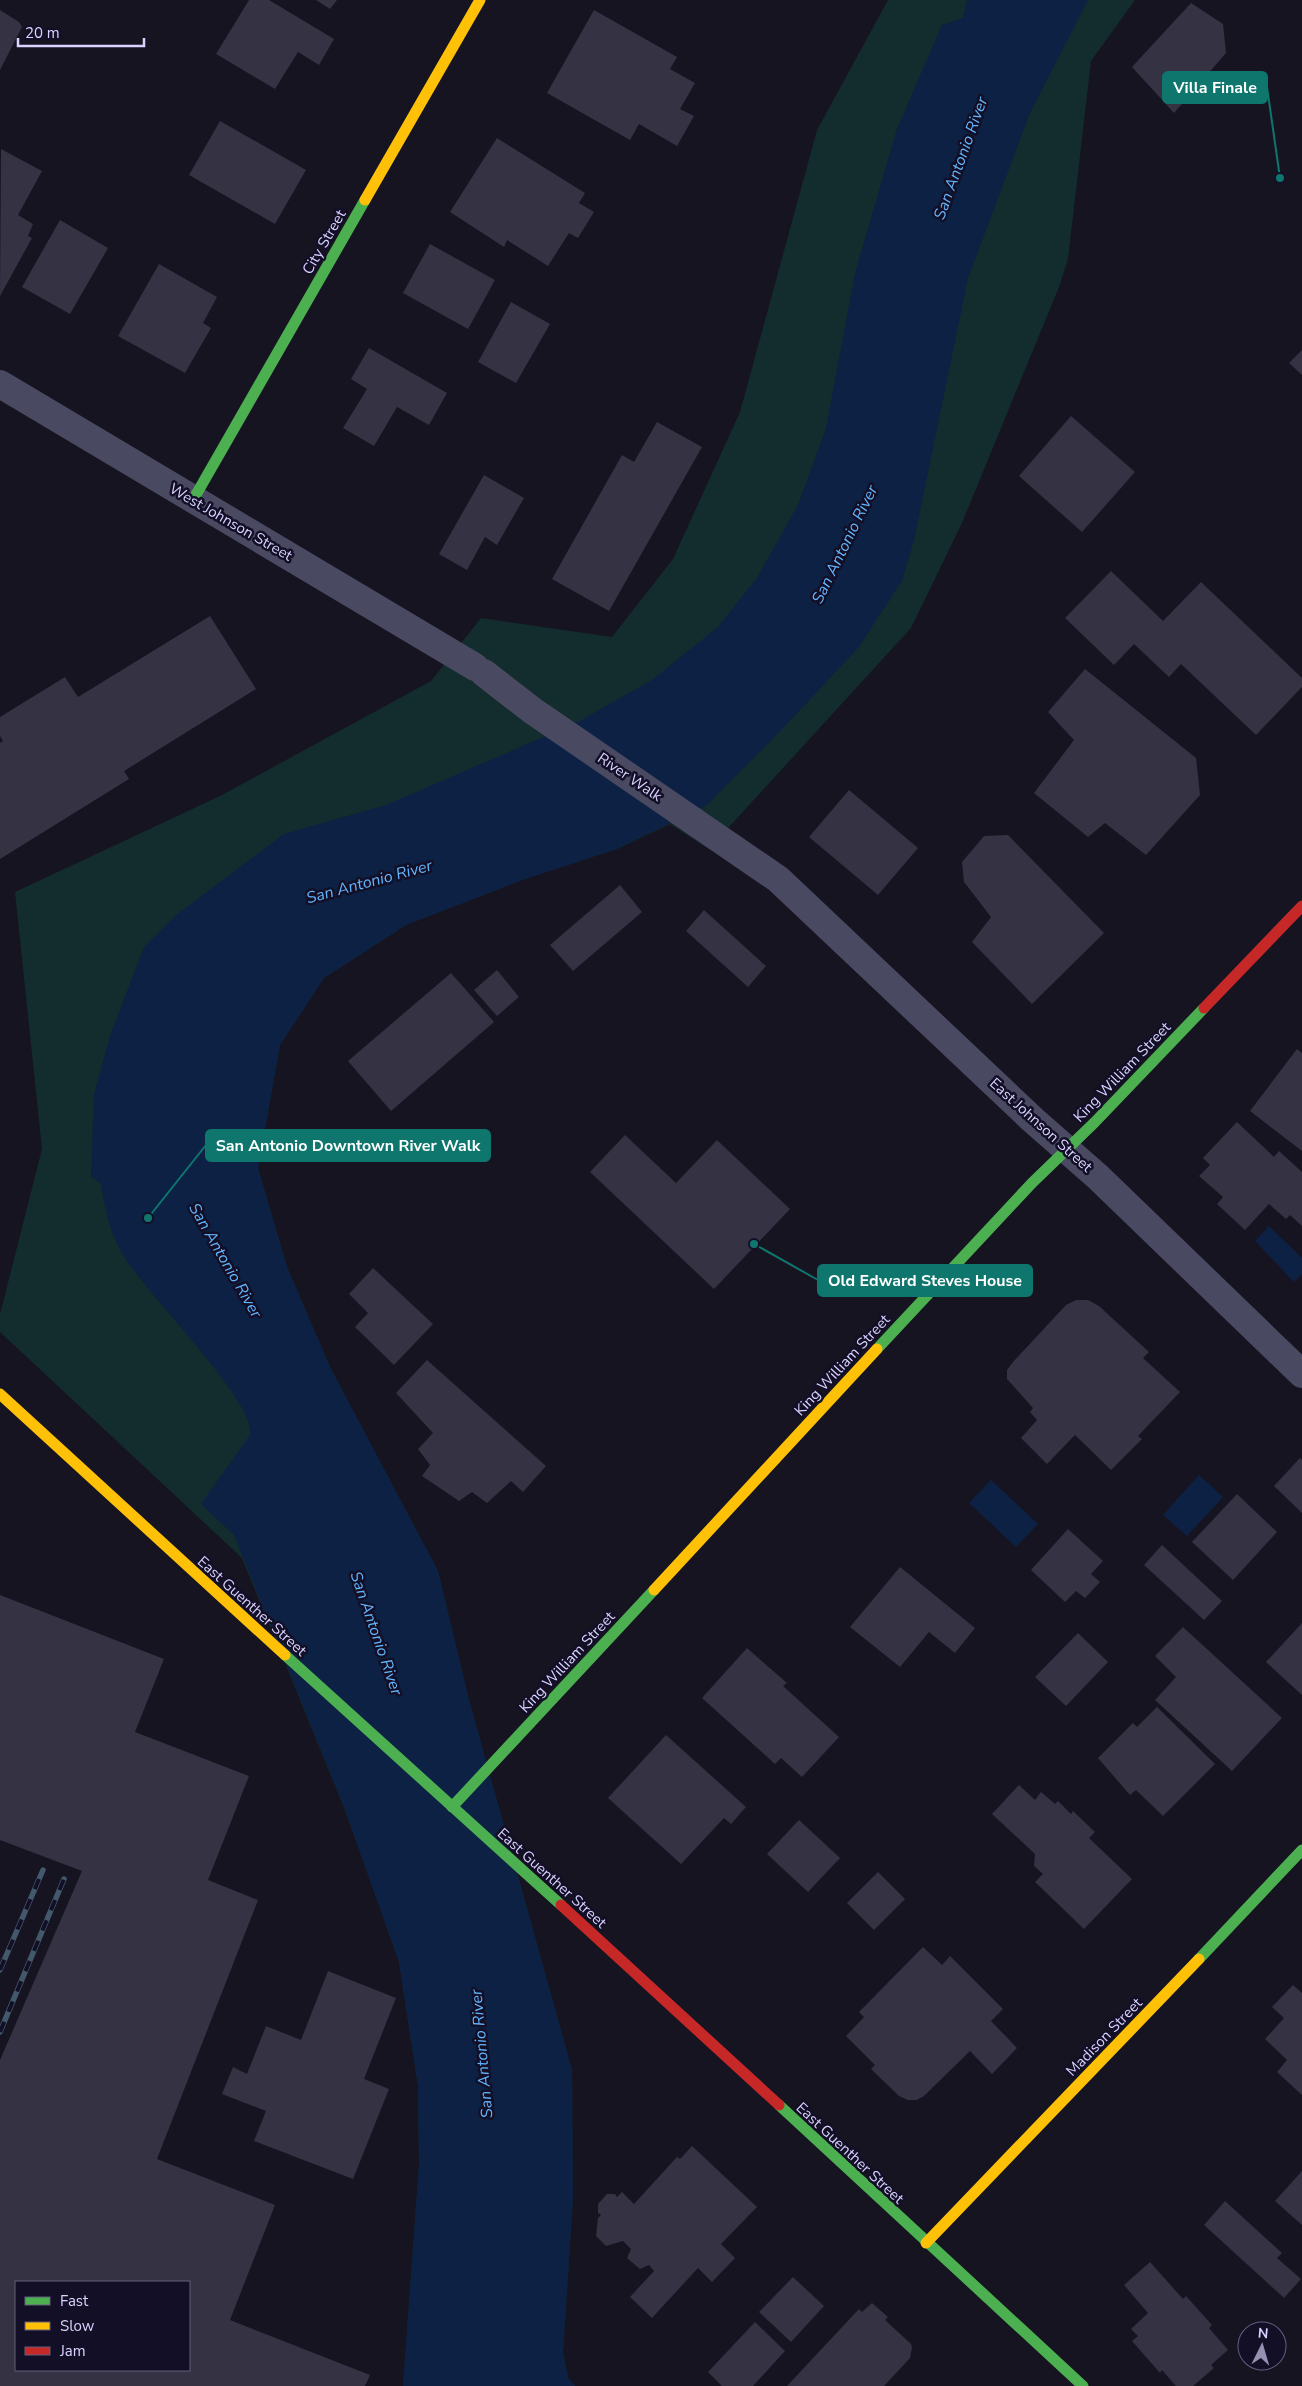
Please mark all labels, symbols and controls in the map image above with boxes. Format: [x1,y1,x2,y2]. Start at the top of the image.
scale bar [18,15,144,47]
text: 20 m [25,23,60,43]
callout: Villa Finale [1163,72,1267,103]
text: Villa Finale [1172,77,1257,99]
water label: San Antonio River [928,93,994,223]
street label: City Street [297,205,351,278]
street label: West Johnson Street [166,479,297,566]
water label: San Antonio River [807,480,884,607]
street label: River Walk [594,748,667,806]
water label: San Antonio River [304,854,436,909]
street label: King William Street [1069,1017,1176,1126]
street label: East Johnson Street [985,1073,1097,1177]
callout: San Antonio Downtown River Walk [206,1130,490,1161]
text: San Antonio Downtown River Walk [216,1135,481,1157]
water label: San Antonio River [183,1199,268,1323]
callout: Old Edward Steves House [818,1265,1032,1296]
text: Old Edward Steves House [828,1270,1022,1292]
street label: King William Street [790,1309,895,1420]
street label: East Guenther Street [193,1552,311,1661]
water label: San Antonio River [345,1569,408,1699]
street label: King William Street [515,1606,620,1717]
street label: East Guenther Street [493,1824,611,1933]
water label: San Antonio River [465,1987,499,2119]
street label: Madison Street [1061,1993,1147,2081]
street label: East Guenther Street [792,2098,909,2209]
legend [15,2281,190,2371]
text: Fast [60,2291,89,2311]
text: Slow [60,2316,95,2336]
north arrow [1237,2321,1287,2371]
text: N [1257,2324,1269,2343]
text: Jam [59,2341,86,2361]

